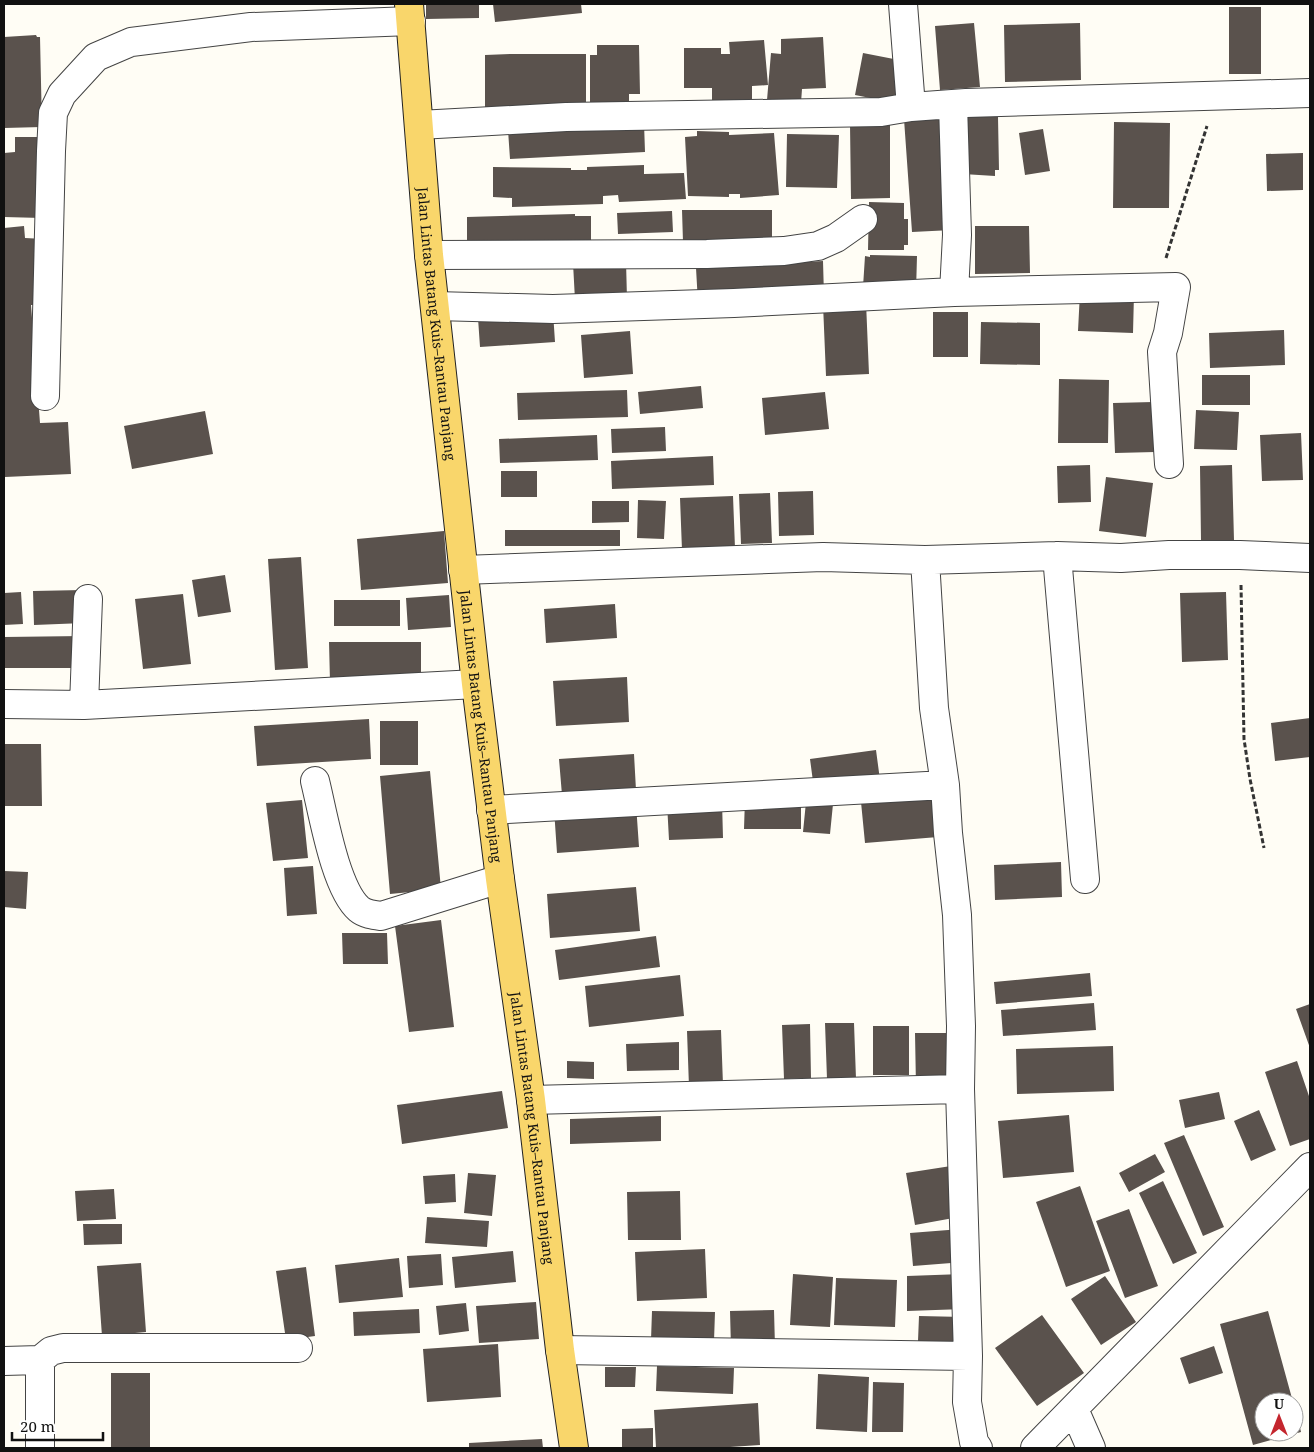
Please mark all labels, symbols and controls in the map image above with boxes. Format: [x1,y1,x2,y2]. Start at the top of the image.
street label: Jalan Lintas Batang Kuis–Rantau Panjang [414,185,461,462]
street label: Jalan Lintas Batang Kuis–Rantau Panjang [456,588,507,864]
street label: Jalan Lintas Batang Kuis–Rantau Panjang [506,989,560,1266]
north arrow [1254,1392,1304,1442]
text: U [1274,1394,1285,1413]
scale bar [12,1410,104,1442]
text: 20 m [20,1416,55,1436]

